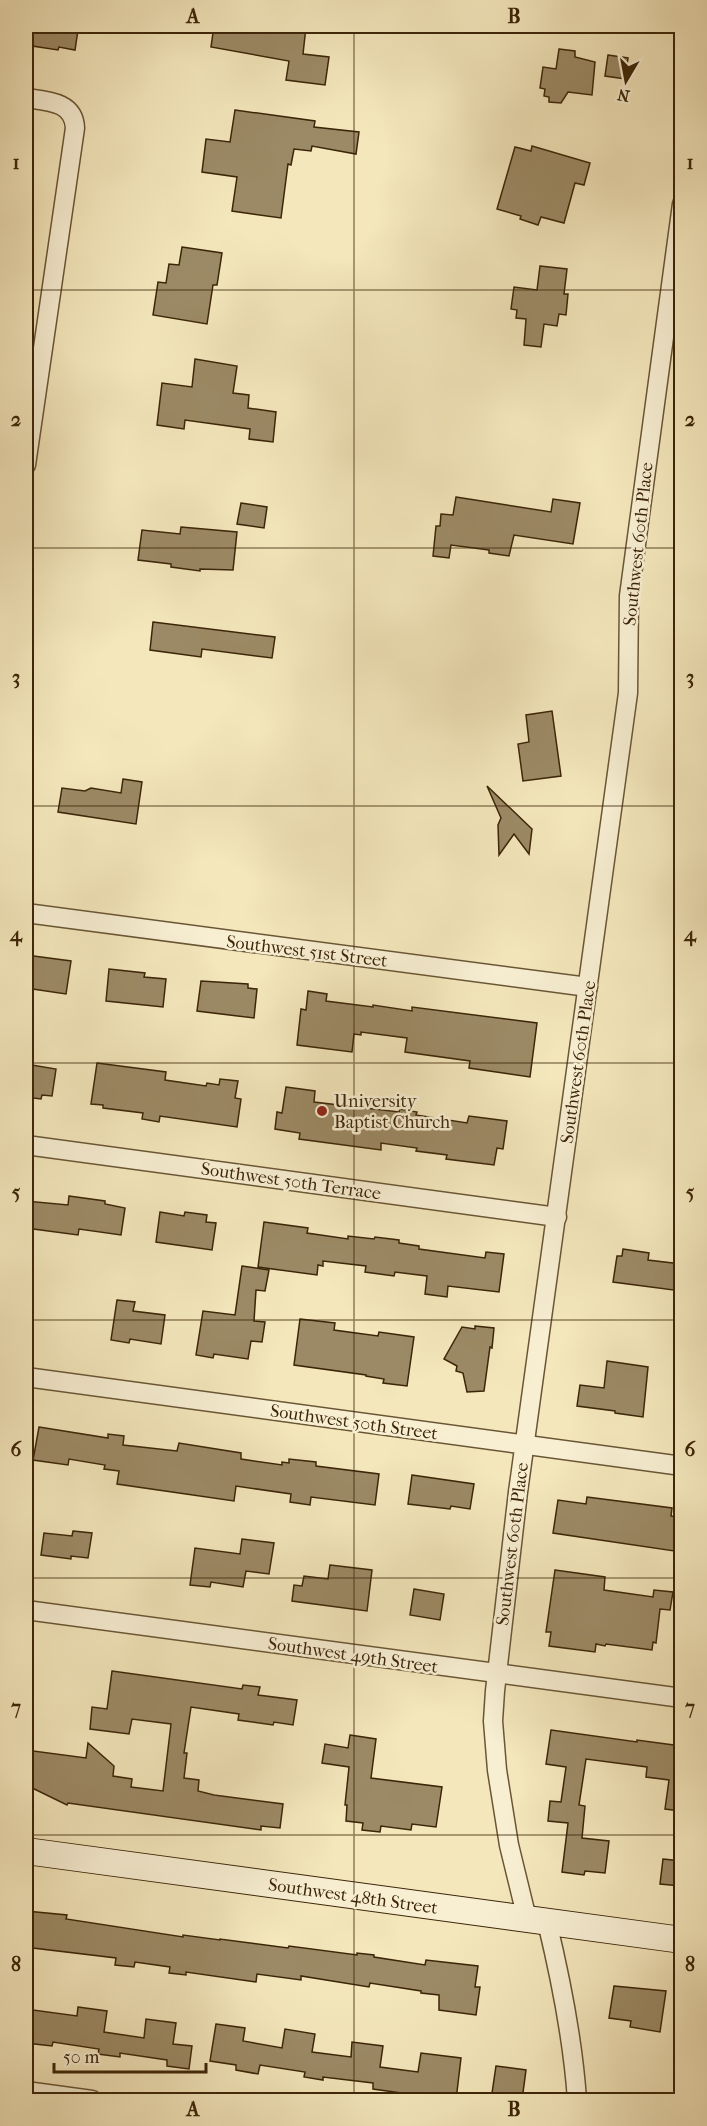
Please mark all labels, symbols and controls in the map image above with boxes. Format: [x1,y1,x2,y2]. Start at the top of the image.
text: A [185,5,201,28]
text: B [507,5,521,28]
north arrow [596,51,656,111]
text: N [615,85,631,106]
text: 1 [12,151,20,174]
text: 1 [686,151,694,174]
text: 2 [11,408,21,431]
text: 2 [685,408,695,431]
street label: Southwest 60th Place [619,461,658,627]
text: 3 [12,666,20,689]
text: 3 [686,666,694,689]
text: 4 [9,923,23,947]
text: 4 [683,923,697,947]
street label: Southwest 51st Street [225,931,389,972]
street label: Southwest 60th Place [557,979,600,1145]
place label: University Baptist Church [334,1091,450,1133]
marker: University Baptist Church [315,1104,329,1118]
street label: Southwest 50th Terrace [200,1158,382,1205]
text: 5 [12,1181,21,1204]
text: 5 [686,1181,695,1204]
street label: Southwest 50th Street [269,1400,440,1445]
text: 6 [11,1438,23,1461]
text: 6 [685,1438,697,1461]
street label: Southwest 60th Place [492,1461,533,1627]
street label: Southwest 49th Street [267,1633,440,1678]
text: 7 [10,1696,21,1719]
text: 7 [684,1696,695,1719]
street label: Southwest 48th Street [267,1874,440,1919]
text: 8 [11,1953,21,1976]
text: 8 [685,1953,695,1976]
scale bar [54,2036,206,2074]
text: 50 m [63,2047,100,2068]
text: A [185,2098,201,2121]
text: B [507,2098,521,2121]

